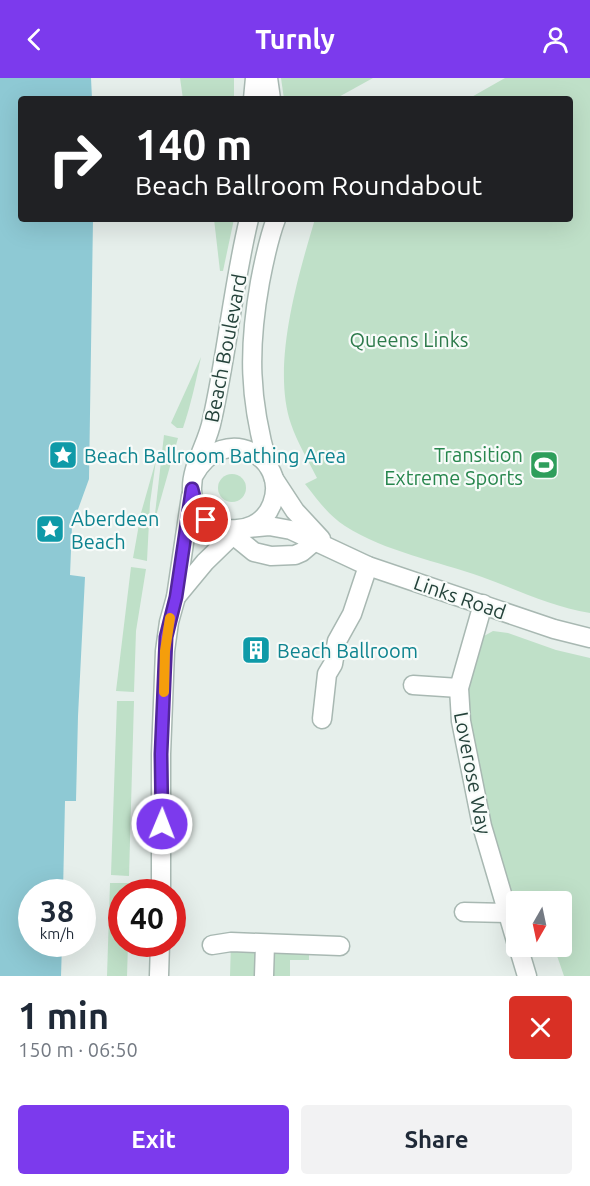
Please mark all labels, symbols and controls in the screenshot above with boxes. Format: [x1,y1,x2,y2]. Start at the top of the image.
icon: back [18,23,51,56]
icon: person [539,23,572,56]
text: Turnly [255,24,335,54]
icon: right [36,120,114,198]
text: 140 m [135,121,252,168]
text: Beach Ballroom Roundabout [135,170,482,200]
street label: Beach Boulevard [199,272,251,424]
park label: Queens Links [350,328,468,351]
place icon: Beach Ballroom Bathing Area [47,439,79,471]
place label: Transition Extreme Sports [384,443,523,489]
place label: Beach Ballroom Bathing Area [84,444,346,467]
sports icon: Transition Extreme Sports [528,449,560,481]
pin [180,494,231,545]
icon: arrive [189,503,222,536]
place label: Aberdeen Beach [71,507,160,553]
place icon: Aberdeen Beach [34,513,66,545]
street label: Links Road [411,571,509,623]
building icon: Beach Ballroom [240,634,272,666]
place label: Beach Ballroom [277,639,418,662]
street label: Loverose Way [450,710,496,836]
position arrow [130,792,194,856]
speed limit sign: 40 [108,879,186,957]
north arrow [506,891,572,957]
map controls [506,891,572,957]
text: 38 [40,894,74,928]
text: km/h [40,925,74,942]
text: 1 min [18,995,109,1036]
button: close [509,996,572,1059]
text: 150 m · 06:50 [18,1038,138,1061]
button: Exit [18,1105,289,1174]
button: Share [301,1105,572,1174]

